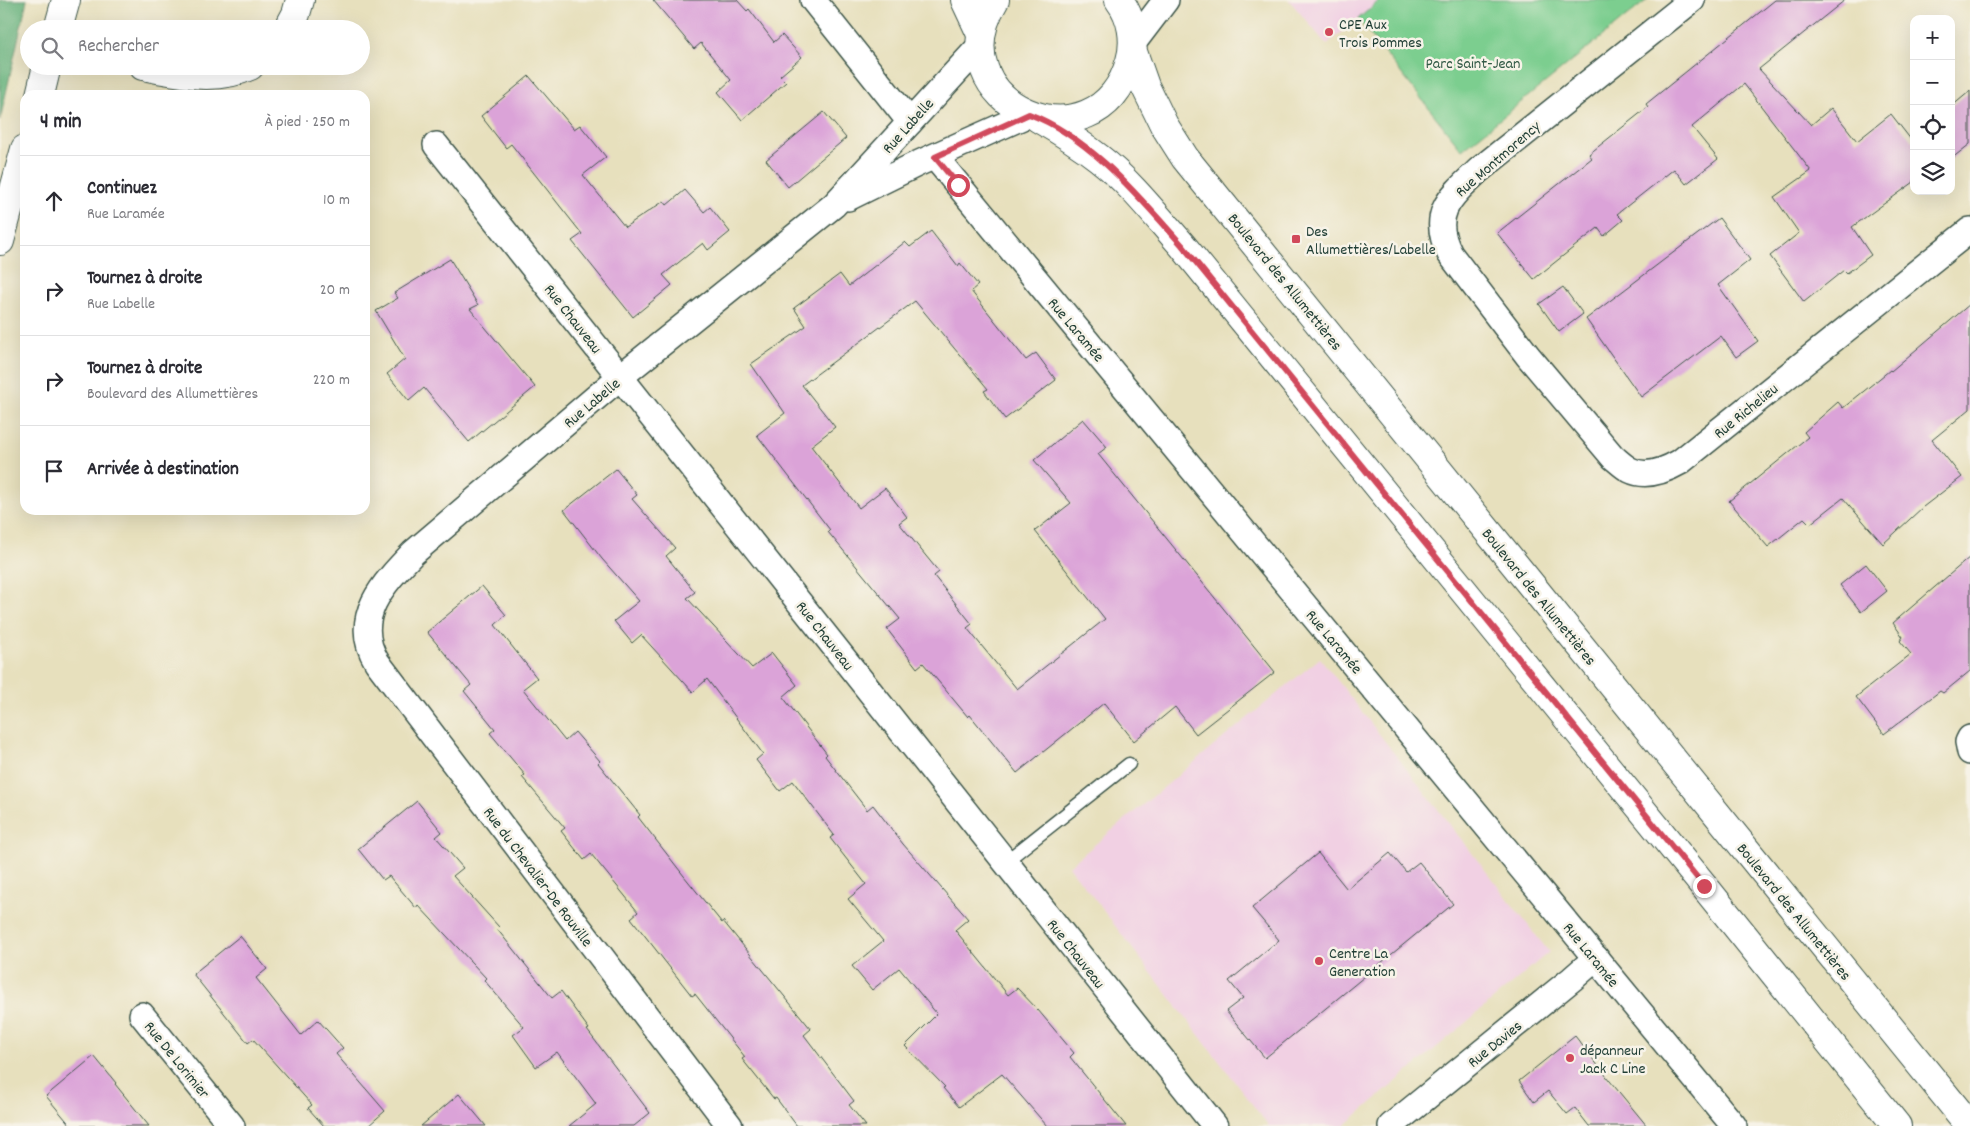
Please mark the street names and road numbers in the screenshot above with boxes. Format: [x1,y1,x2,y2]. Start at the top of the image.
street label: Rue Labelle [878,94,940,160]
street label: Rue Montmorency [1451,116,1547,204]
street label: Boulevard des Allumettières [1221,209,1347,357]
street label: Rue Chauveau [537,280,607,359]
street label: Rue Laramée [1041,293,1109,368]
street label: Rue Labelle [559,373,626,435]
street label: Rue Richelieu [1709,379,1784,445]
street label: Boulevard des Allumettières [1475,524,1601,672]
street label: Rue Chauveau [789,597,859,676]
street label: Rue Laramée [1299,605,1367,680]
street label: Rue du Chevalier-De Rouville [477,803,597,952]
street label: Boulevard des Allumettières [1730,839,1856,987]
street label: Rue Chauveau [1040,915,1110,994]
street label: Rue Laramée [1557,918,1623,993]
street label: Rue Davies [1463,1016,1528,1074]
street label: Rue De Lorimier [138,1017,215,1104]

